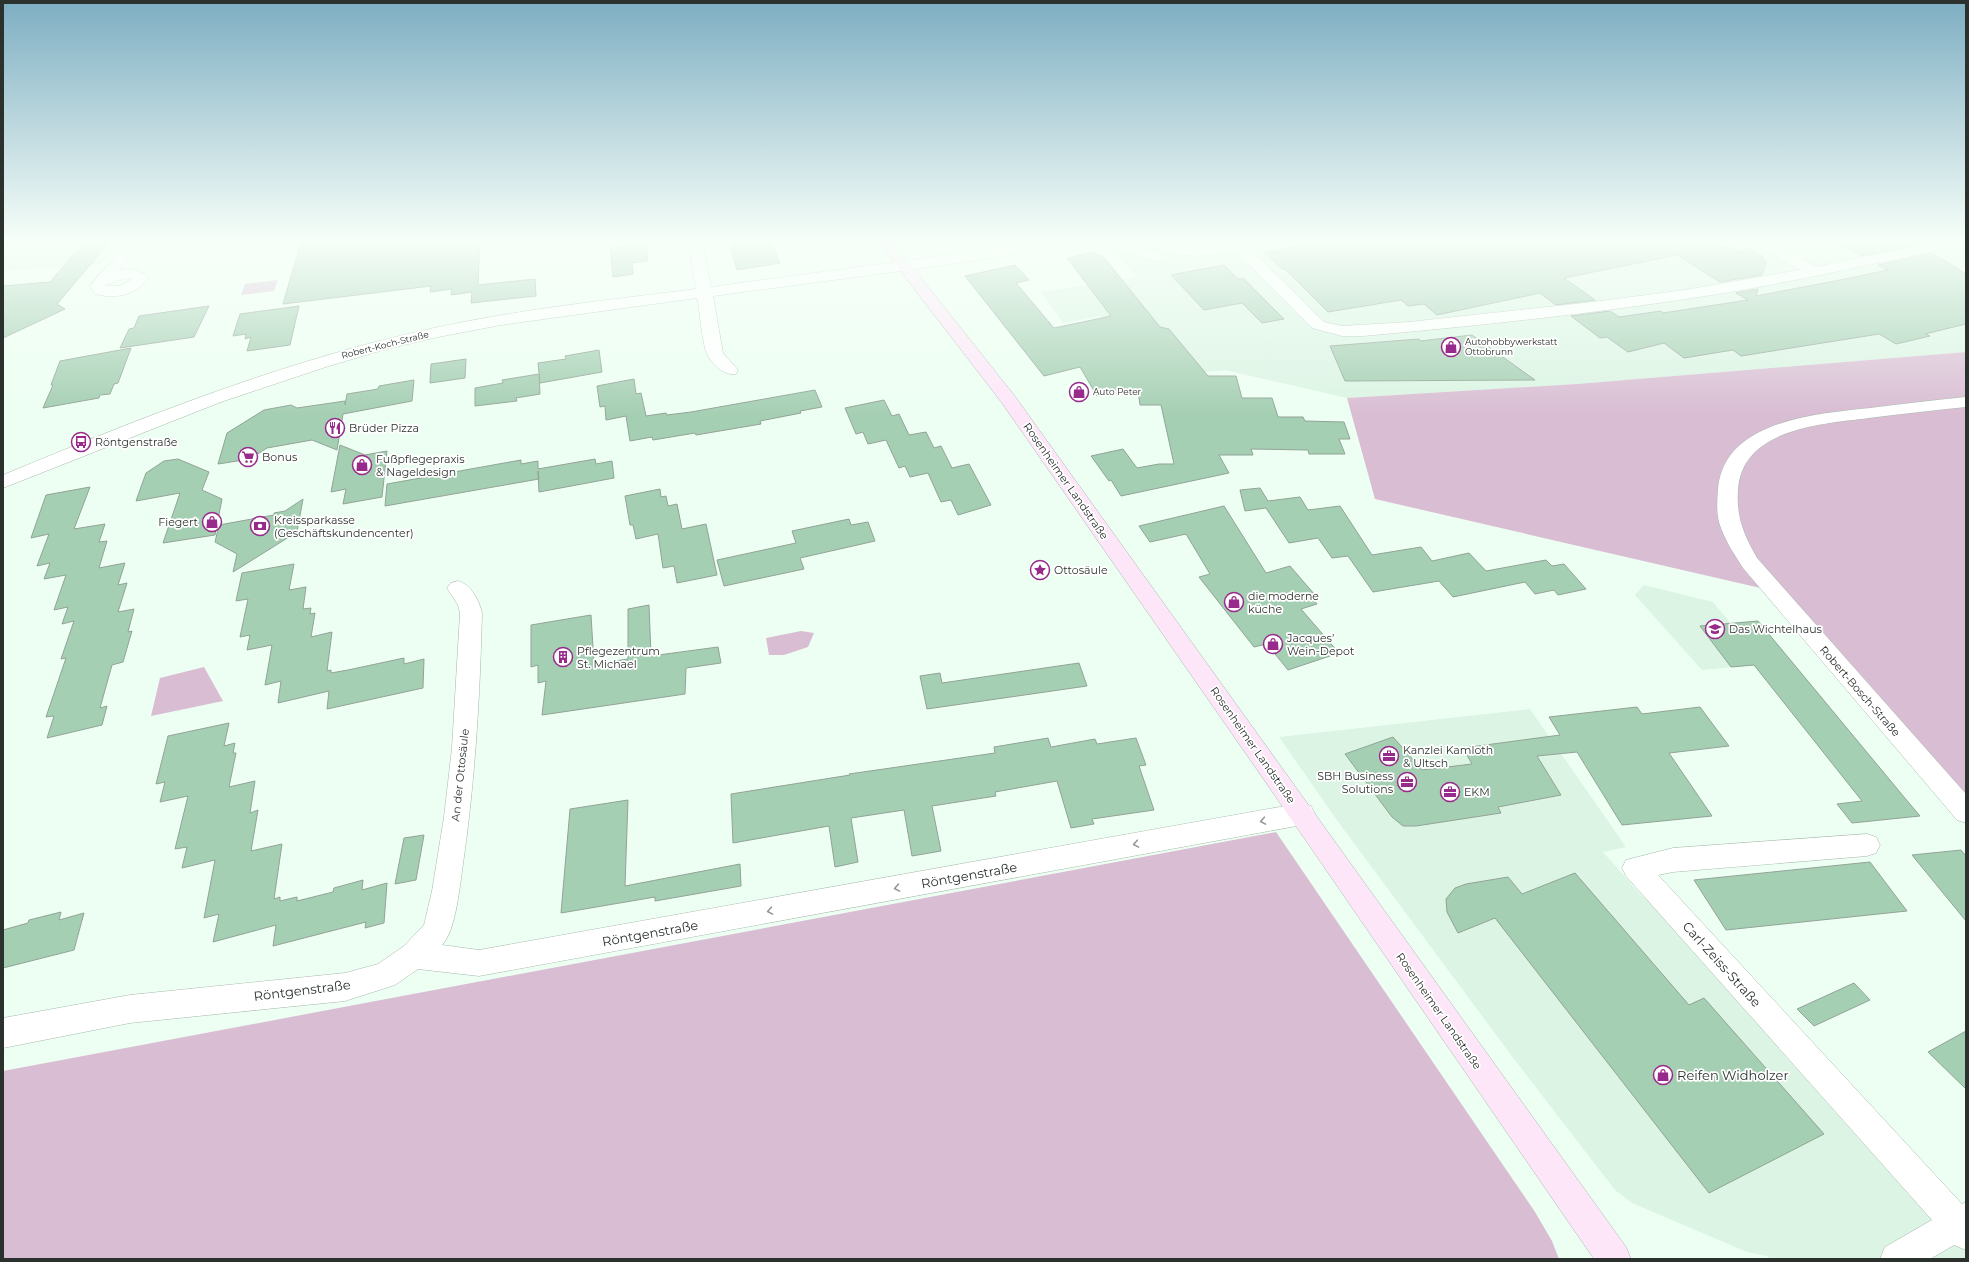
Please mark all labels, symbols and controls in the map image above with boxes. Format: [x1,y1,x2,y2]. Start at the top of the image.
street label: Robert-Koch-Straße [340,328,430,361]
shop icon: Autohobbywerkstatt Ottobrunn [1440,336,1462,358]
place label: Autohobbywerkstatt Ottobrunn [1465,336,1558,357]
shop icon: Auto Peter [1068,381,1090,403]
place label: Auto Peter [1093,386,1142,397]
restaurant icon: Brüder Pizza [324,417,346,439]
street label: Rosenheimer Landstraße [1020,420,1112,542]
place label: Brüder Pizza [349,421,419,435]
bus stop icon: Röntgenstraße [70,431,92,453]
place label: Röntgenstraße [95,435,178,449]
supermarket icon: Bonus [237,446,259,468]
place label: Bonus [262,450,298,464]
place label: Fußpflegepraxis & Nageldesign [376,452,465,479]
shop icon: Fußpflegepraxis & Nageldesign [351,454,373,476]
shop icon: Fiegert [201,511,223,533]
place label: Kreissparkasse (Geschäftskundencenter) [274,513,414,540]
place label: Fiegert [158,515,199,529]
bank icon: Kreissparkasse (Geschäftskundencenter) [249,515,271,537]
place icon: Ottosäule [1029,559,1051,581]
place label: Ottosäule [1054,563,1108,577]
place label: die moderne küche [1248,589,1319,616]
shop icon: die moderne küche [1223,591,1245,613]
school or university icon: Das Wichtelhaus [1704,618,1726,640]
place label: Das Wichtelhaus [1729,622,1823,636]
place label: Jacques’ Wein-Depot [1286,631,1355,658]
shop icon: Jacques’ Wein-Depot [1262,633,1284,655]
street label: Robert-Bosch-Straße [1817,643,1904,740]
place label: Pflegezentrum St. Michael [577,644,660,671]
building icon: Pflegezentrum St. Michael [552,646,574,668]
street label: Rosenheimer Landstraße [1207,684,1299,806]
street label: An der Ottosäule [448,728,472,822]
place label: Kanzlei Kamloth & Ultsch [1403,743,1493,770]
office icon: Kanzlei Kamloth & Ultsch [1378,745,1400,767]
place label: SBH Business Solutions [1317,769,1394,796]
office icon: SBH Business Solutions [1396,771,1418,793]
office icon: EKM [1439,781,1461,803]
place label: EKM [1464,785,1490,799]
one-way arrow [1260,816,1267,825]
one-way arrow [1132,840,1139,848]
street label: Röntgenstraße [920,859,1019,891]
one-way arrow [894,883,901,892]
one-way arrow [766,907,773,915]
street label: Röntgenstraße [601,917,700,949]
street label: Carl-Zeiss-Straße [1679,918,1765,1010]
street label: Rosenheimer Landstraße [1393,950,1485,1072]
street label: Röntgenstraße [253,976,351,1004]
shop icon: Reifen Widholzer [1652,1064,1674,1086]
place label: Reifen Widholzer [1677,1067,1789,1083]

